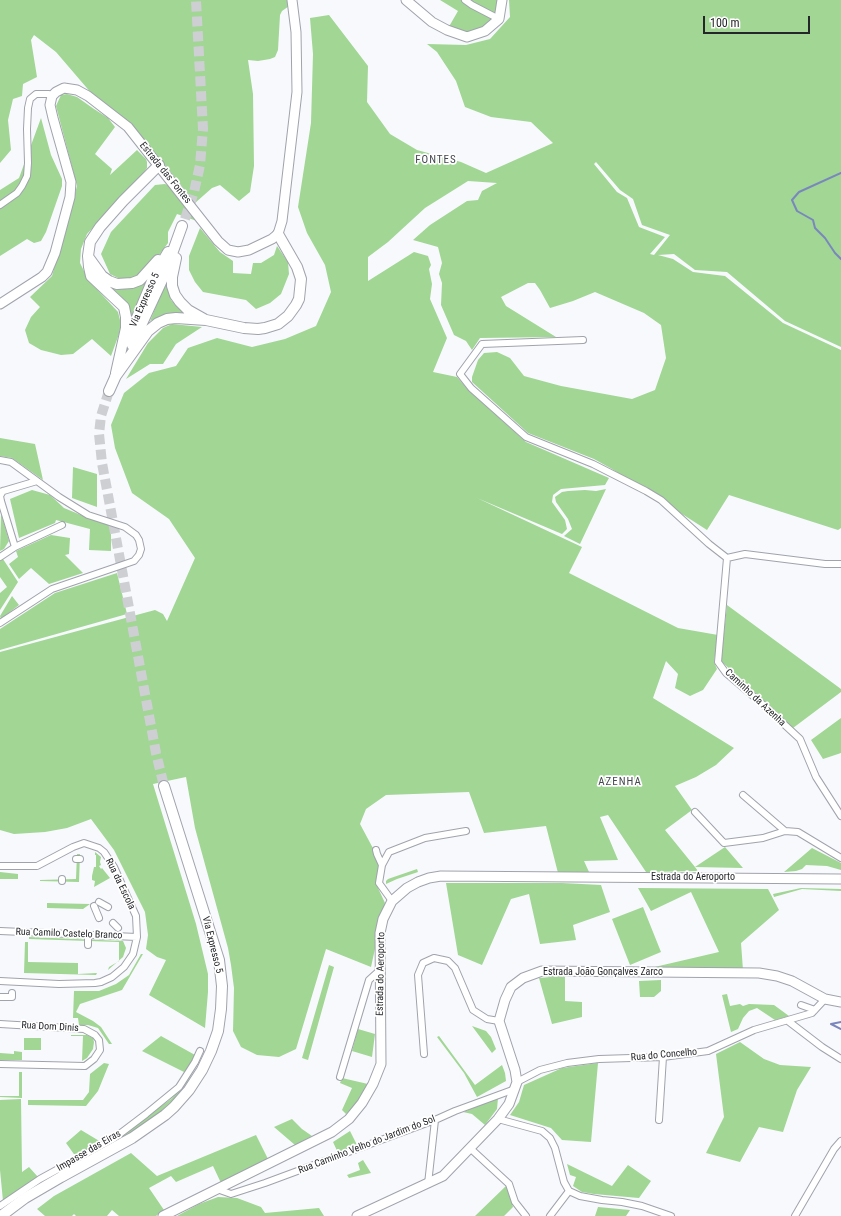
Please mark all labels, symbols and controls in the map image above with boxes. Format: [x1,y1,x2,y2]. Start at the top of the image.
scale bar [705,8,812,34]
text: 100 m [710,16,740,30]
street label: Estrada das Fontes [137,140,193,206]
district label: FONTES [415,153,457,167]
street label: Via Expresso 5 [128,271,162,329]
street label: Caminho da Azenha [722,667,788,729]
district label: AZENHA [598,775,642,789]
street label: Rua da Escola [102,856,138,912]
street label: Estrada do Aeroporto [651,871,735,883]
street label: Via Expresso 5 [199,915,225,975]
street label: Rua Camilo Castelo Branco [15,926,123,942]
street label: Estrada do Aeroporto [374,932,388,1016]
street label: Estrada João Gonçalves Zarco [543,966,663,978]
street label: Rua Dom Dinis [21,1020,79,1034]
street label: Rua do Concelho [630,1046,698,1064]
street label: Rua Caminho Velho do Jardim do Sol [297,1113,437,1177]
street label: Impasse das Eiras [55,1128,123,1174]

